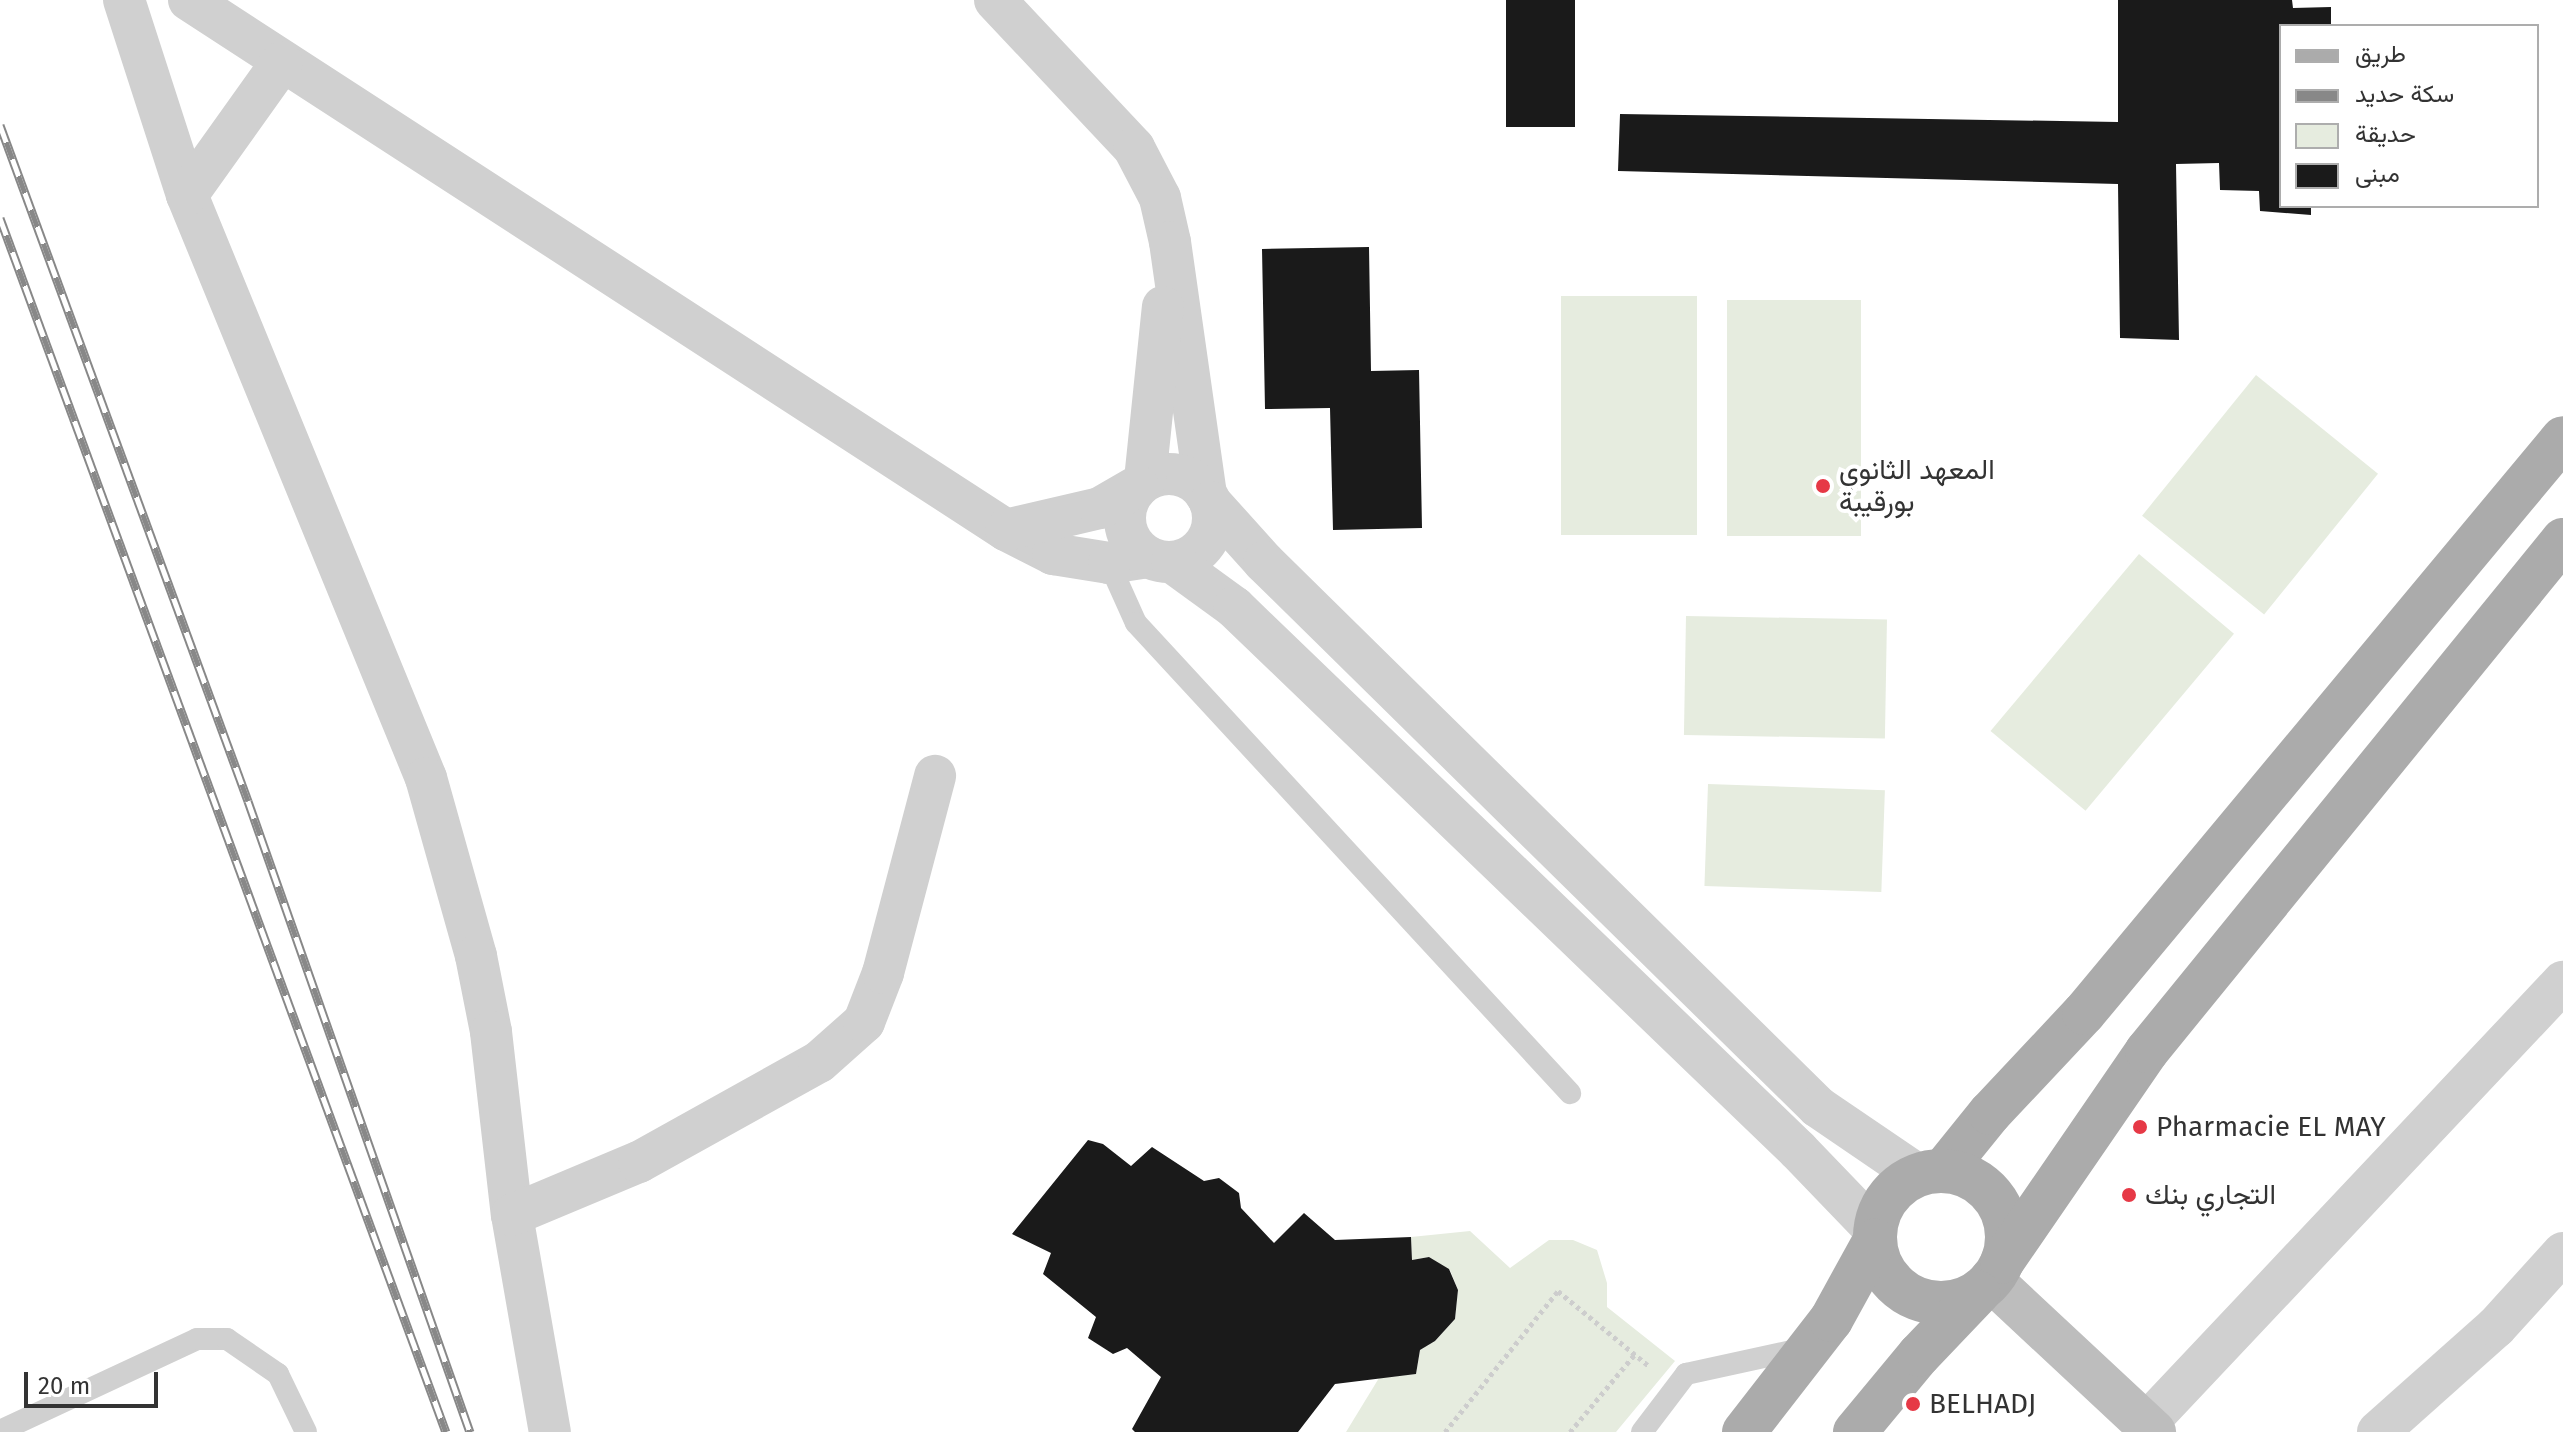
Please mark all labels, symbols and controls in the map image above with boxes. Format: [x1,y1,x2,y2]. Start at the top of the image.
legend [2279,24,2539,208]
text: طريق [2355,40,2406,68]
text: سكة حديد [2355,80,2454,108]
text: حديقة [2355,120,2416,148]
text: مبنى [2355,160,2400,188]
place label: المعهد الثانوي بورقيبة [1839,453,1995,519]
marker: المعهد الثانوي بورقيبة [1814,477,1832,495]
place label: Pharmacie EL MAY [2156,1110,2386,1144]
marker: Pharmacie EL MAY [2131,1118,2149,1136]
place label: التجاري بنك [2145,1178,2276,1212]
marker: التجاري بنك [2120,1186,2138,1204]
scale bar [28,1356,162,1406]
text: 20 m [38,1372,90,1400]
place label: BELHADJ [1929,1387,2036,1421]
marker: BELHADJ [1904,1395,1922,1413]

